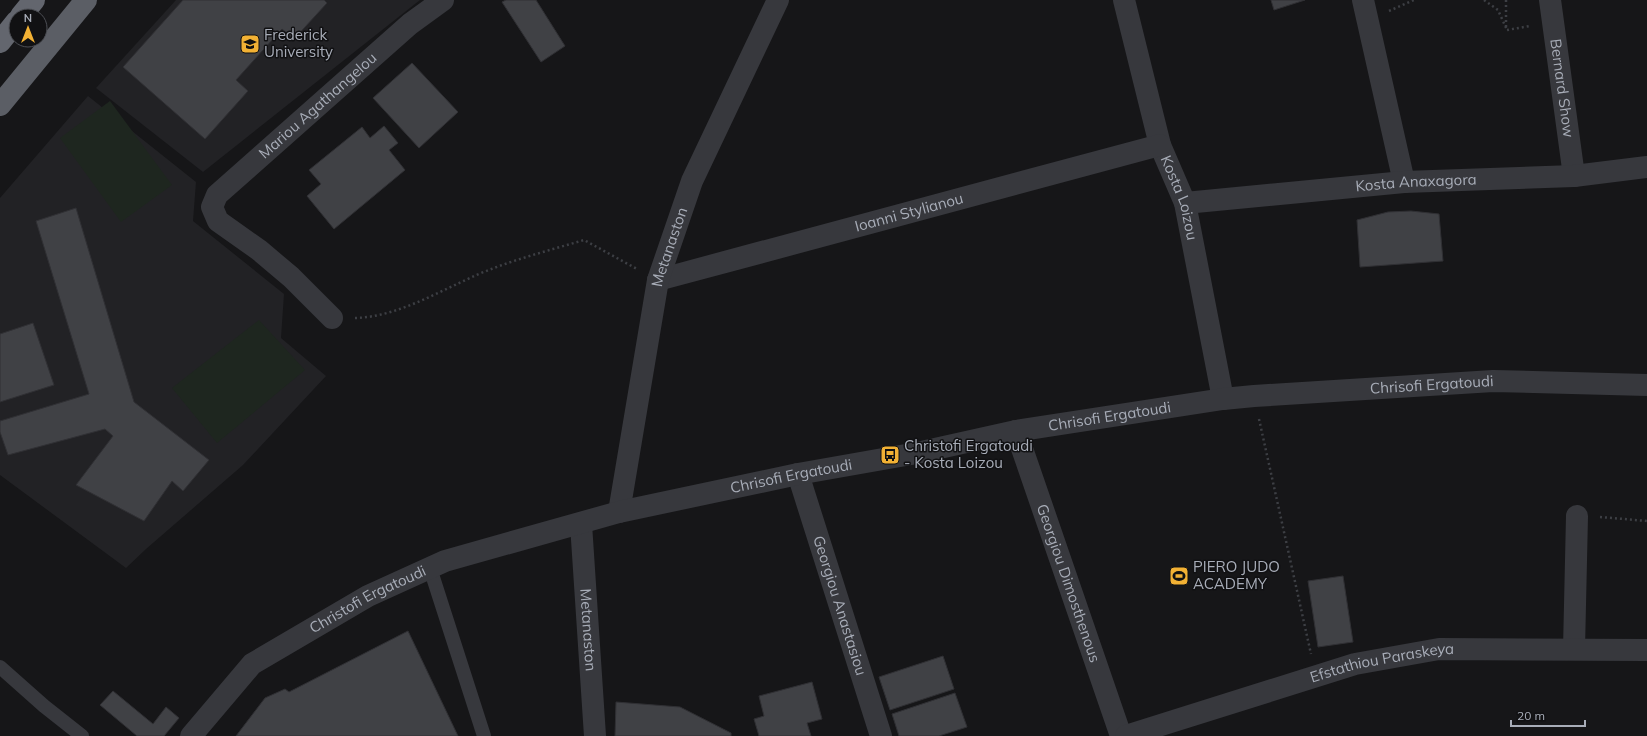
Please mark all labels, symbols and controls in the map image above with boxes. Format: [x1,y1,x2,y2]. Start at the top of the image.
north arrow [8,8,48,48]
text: N [24,11,32,25]
place label: Frederick University [264,25,333,61]
school or university icon: Frederick University [239,33,261,55]
street label: Bernard Show [1546,37,1579,139]
street label: Mariou Agathangelou [255,48,380,162]
street label: Kosta Loizou [1157,152,1202,242]
street label: Kosta Anaxagora [1355,169,1477,196]
street label: Ioanni Stylianou [853,188,965,236]
street label: Metanaston [647,205,691,288]
street label: Chrisofi Ergatoudi [1369,371,1494,398]
street label: Chrisofi Ergatoudi [1047,397,1172,435]
place label: Christofi Ergatoudi - Kosta Loizou [904,436,1033,472]
bus stop icon: Christofi Ergatoudi - Kosta Loizou [879,444,901,466]
street label: Chrisofi Ergatoudi [728,455,853,497]
street label: Georgiou Dimosthenous [1033,501,1105,665]
street label: Georgiou Anastasiou [809,533,871,678]
place label: PIERO JUDO ACADEMY [1193,557,1280,593]
street label: Christofi Ergatoudi [306,561,429,637]
sports icon: PIERO JUDO ACADEMY [1168,565,1190,587]
street label: Metanaston [576,588,601,672]
street label: Efstathiou Paraskeya [1308,639,1454,687]
scale bar [1511,702,1585,728]
text: 20 m [1517,708,1545,723]

